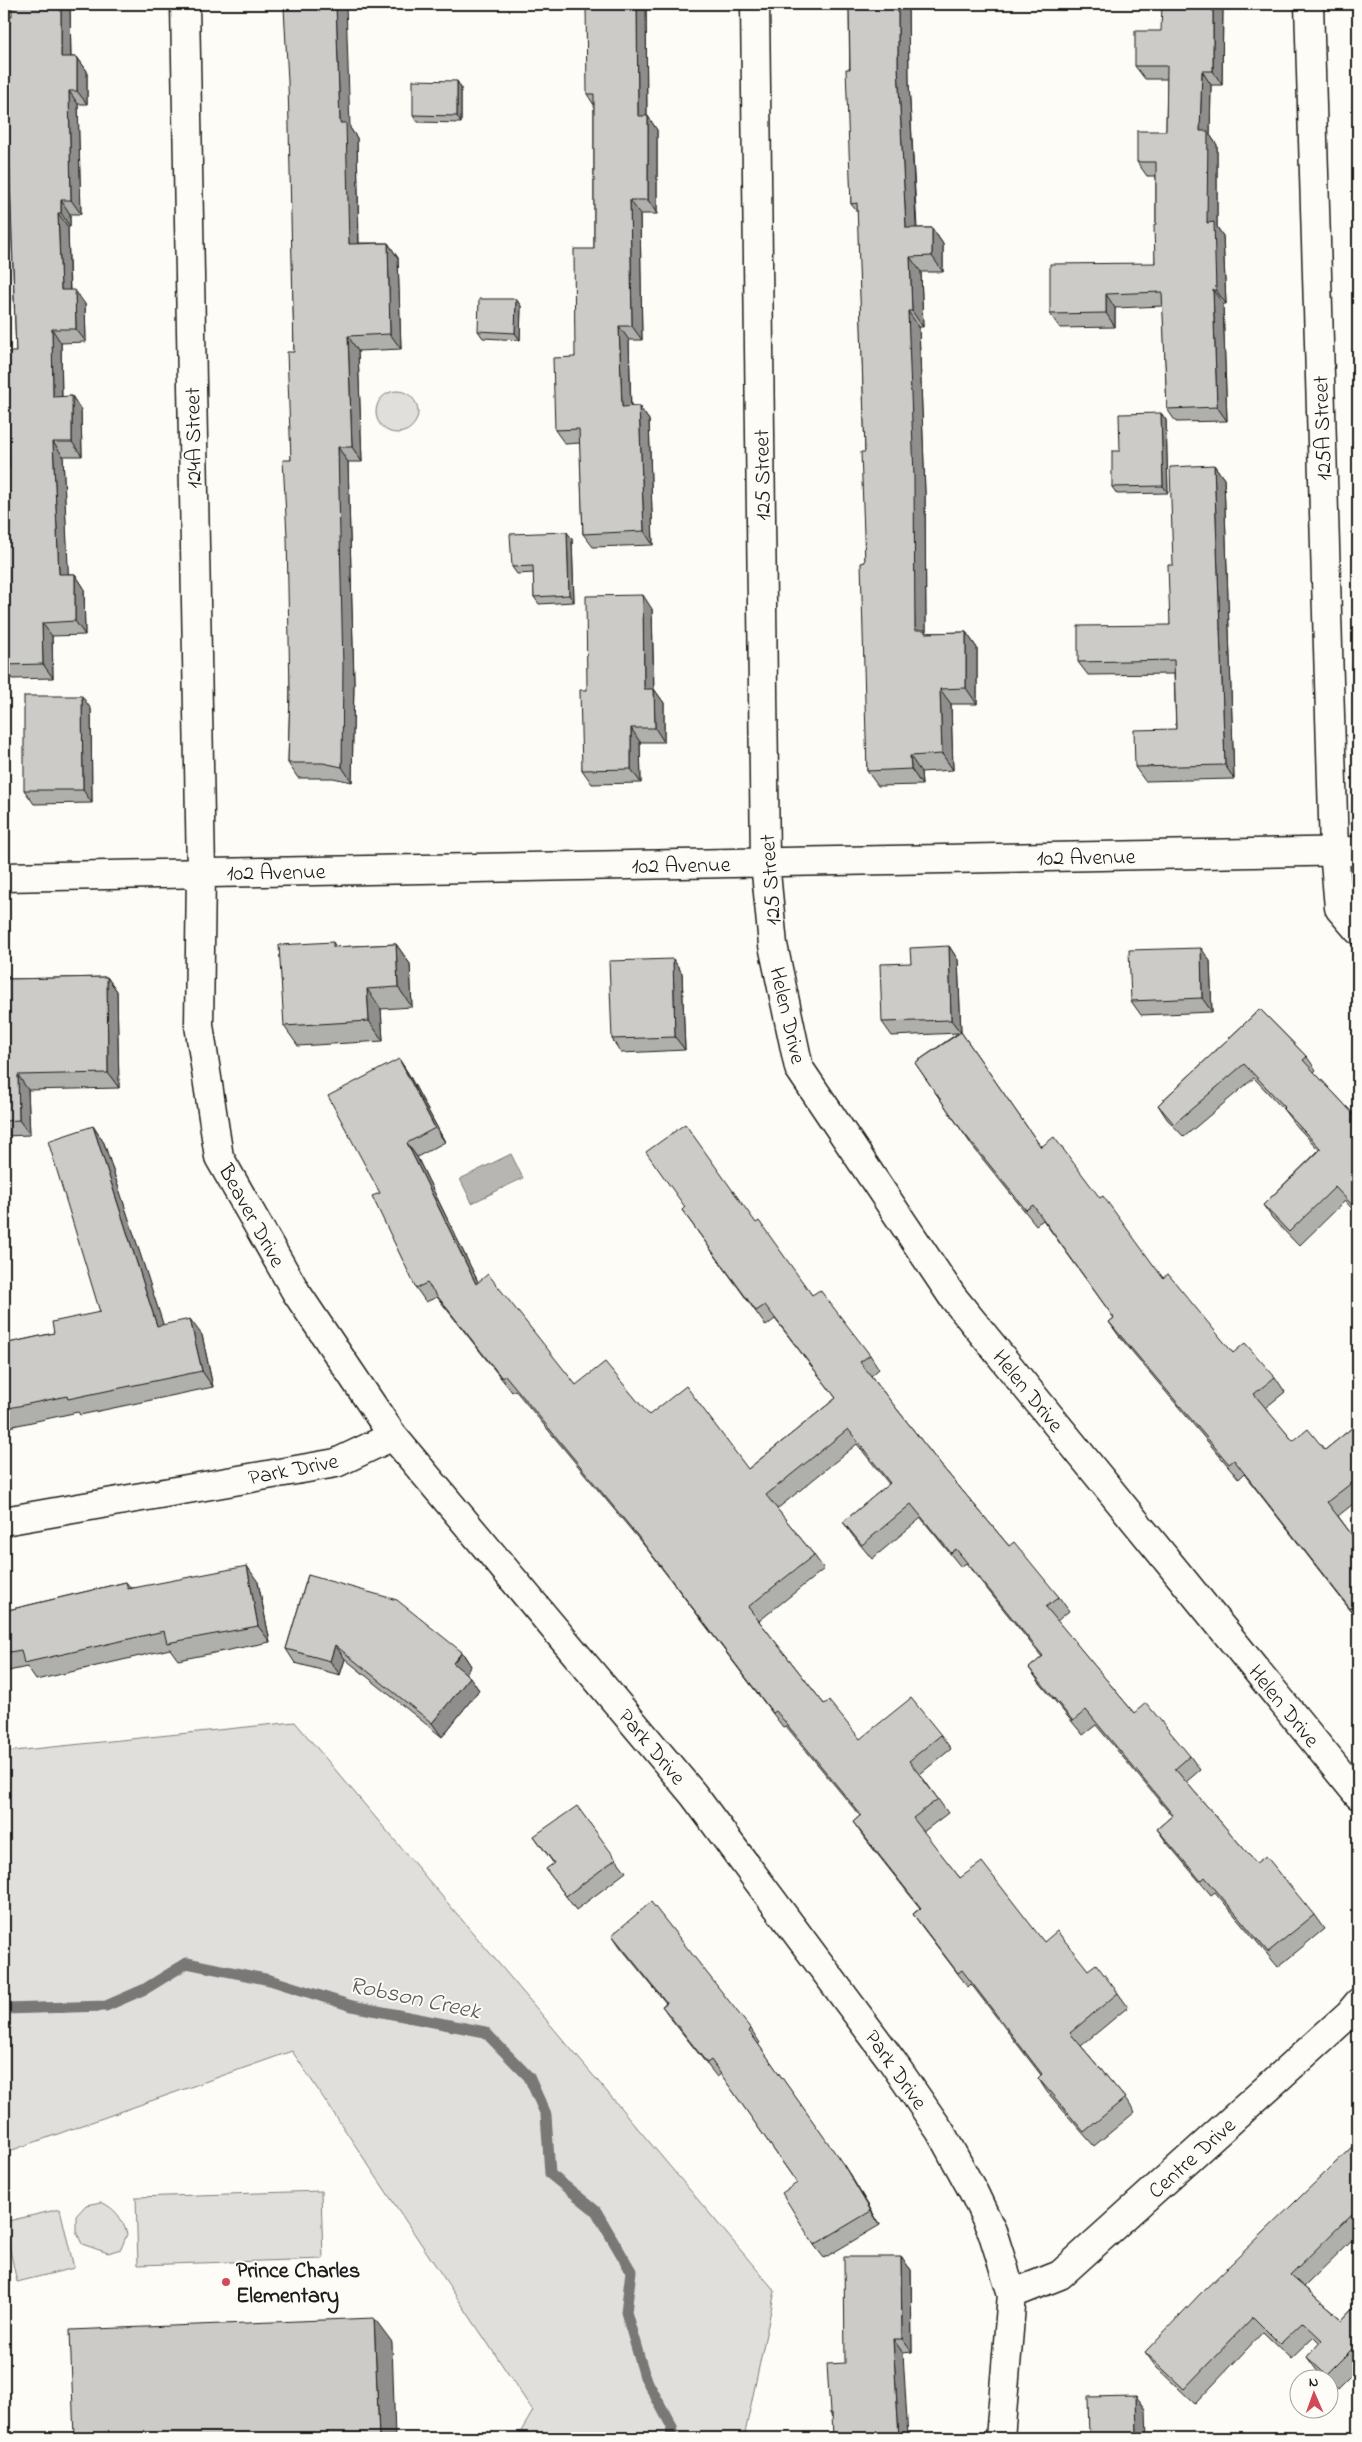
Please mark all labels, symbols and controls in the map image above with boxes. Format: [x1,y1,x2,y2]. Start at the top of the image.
street label: 125A Street [1306,374,1342,481]
street label: 124A Street [178,386,212,489]
street label: 125 Street [747,428,781,521]
street label: 125 Street [753,832,791,927]
street label: 102 Avenue [1036,842,1136,876]
street label: 102 Avenue [631,850,731,884]
street label: 102 Avenue [226,857,326,891]
street label: Helen Drive [759,964,813,1067]
street label: Beaver Drive [208,1158,292,1274]
street label: Helen Drive [983,1344,1070,1440]
street label: Park Drive [246,1447,342,1495]
street label: Helen Drive [1239,1659,1326,1755]
street label: Park Drive [609,1703,692,1793]
water label: Robson Creek [346,1969,485,2031]
street label: Park Drive [855,2024,934,2117]
street label: Centre Drive [1142,2111,1244,2207]
place label: Prince Charles Elementary [236,2256,360,2314]
marker: Prince Charles Elementary [220,2276,232,2288]
north arrow [1290,2370,1340,2420]
text: N [1309,2372,1319,2393]

